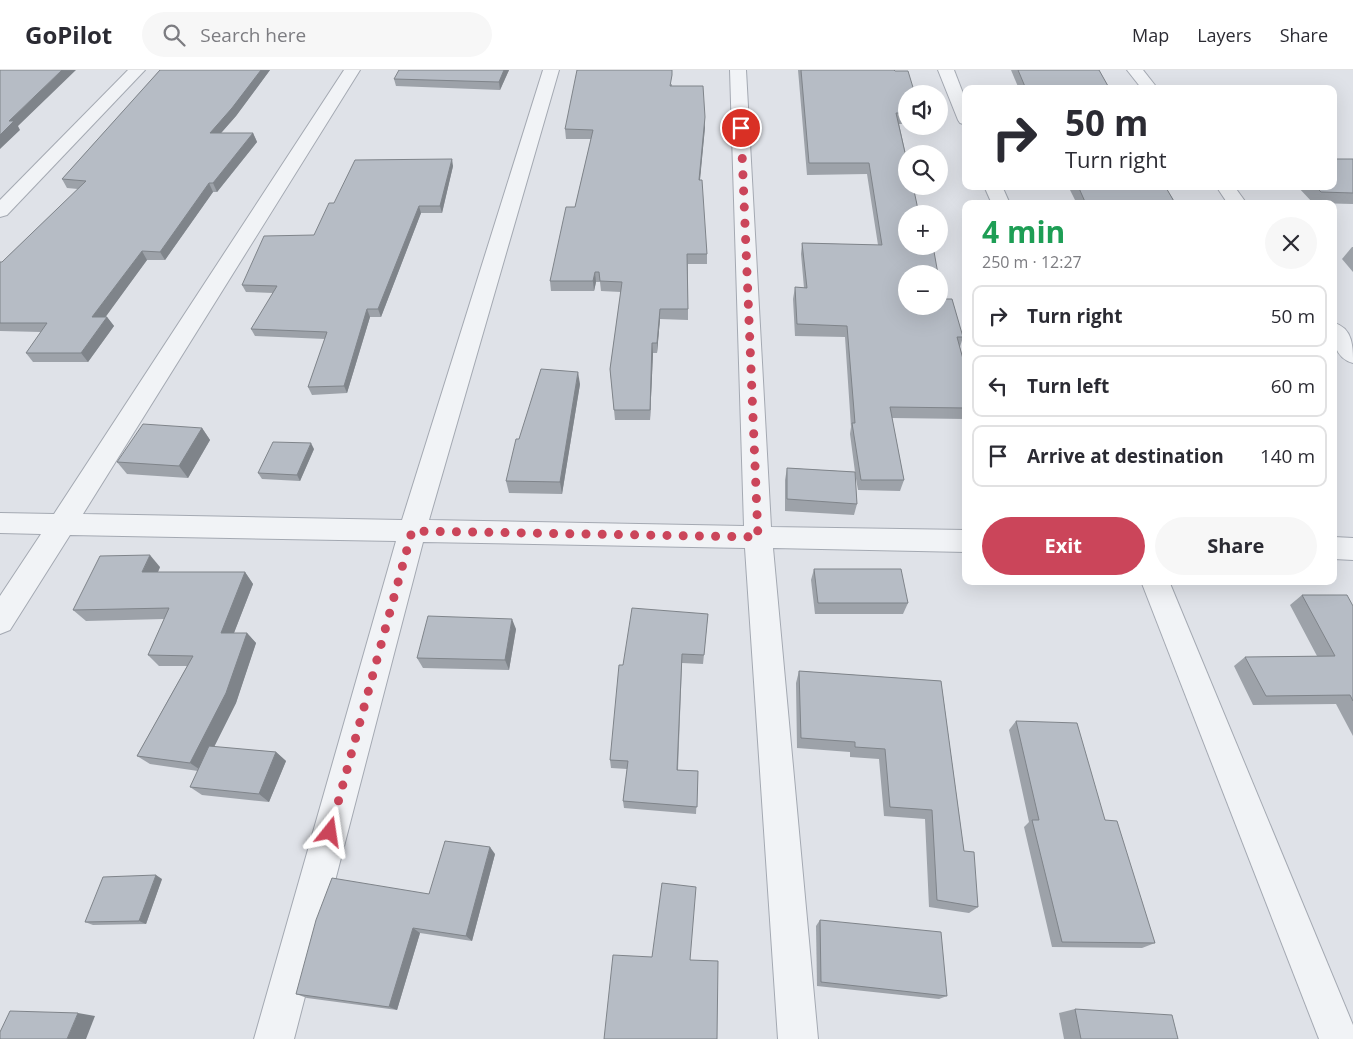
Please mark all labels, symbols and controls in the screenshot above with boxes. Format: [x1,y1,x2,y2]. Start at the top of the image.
search box [142,12,492,57]
text: GoPilot [25,18,112,51]
icon: search [160,21,188,49]
text: Search here [200,22,306,48]
text: Map [1132,23,1169,47]
text: Layers [1197,23,1252,47]
text: Share [1280,23,1328,47]
map controls [898,85,948,315]
button: sound [898,85,948,135]
text: 50 m [1065,99,1148,146]
icon: right [982,105,1047,170]
pin [720,107,762,149]
icon: arrive [727,114,755,142]
text: Turn right [1065,144,1167,174]
button: search [898,145,948,195]
button: + [898,205,948,255]
text: 4 min [982,211,1065,252]
button: close [1265,217,1317,269]
text: 250 m · 12:27 [982,251,1082,273]
button: − [898,265,948,315]
icon: right [984,302,1012,330]
text: Turn right [1027,303,1122,329]
text: 50 m [1271,303,1315,329]
icon: left [984,372,1012,400]
text: Turn left [1027,373,1109,399]
text: 60 m [1271,373,1315,399]
icon: arrive [984,442,1012,470]
text: Arrive at destination [1027,443,1224,469]
text: 140 m [1260,443,1315,469]
button: Exit [982,517,1145,575]
button: Share [1155,517,1317,575]
position arrow [303,805,355,857]

